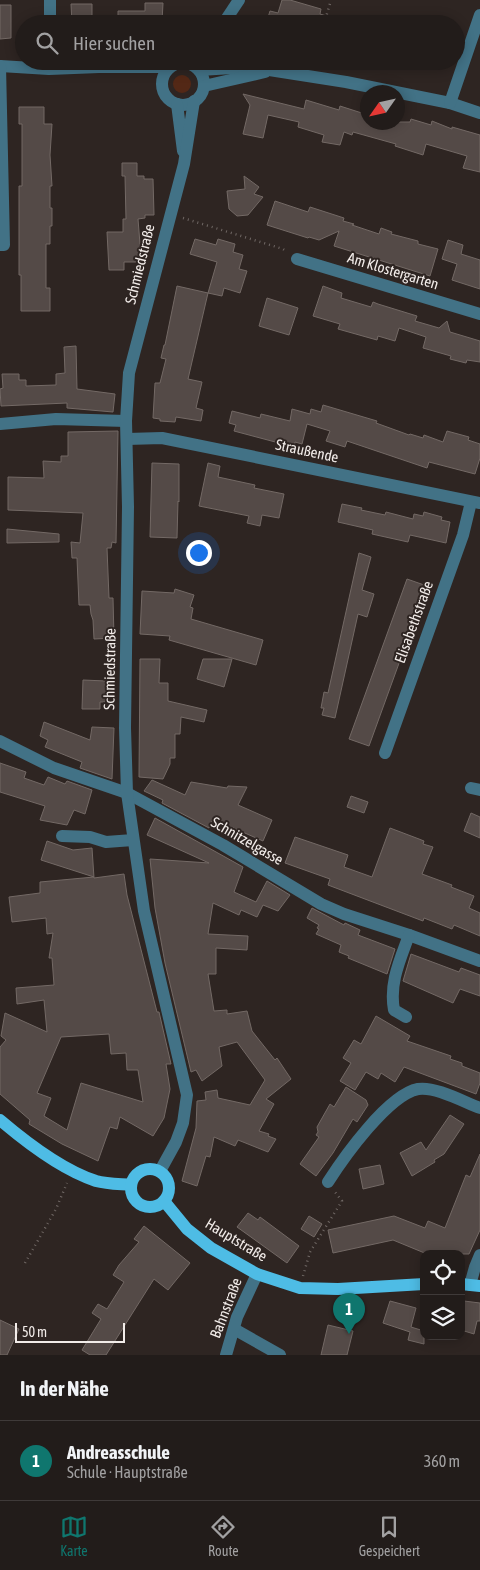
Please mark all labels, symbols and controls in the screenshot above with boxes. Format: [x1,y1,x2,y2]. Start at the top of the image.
search box [15,15,465,70]
icon: search [33,29,61,57]
text: Hier suchen [73,32,155,54]
north arrow [360,85,405,130]
street label: Schmiedstraße [121,222,158,306]
street label: Am Klostergarten [346,249,441,292]
street label: Straußende [274,436,340,466]
your location [186,540,212,566]
street label: Elisabethstraße [391,578,436,665]
street label: Schmiedstraße [100,628,119,710]
street label: Schnitzelgasse [208,813,287,868]
street label: Hauptstraße [202,1215,270,1265]
map controls [420,1250,465,1340]
button: locate [420,1250,465,1295]
street label: Bahnstraße [206,1275,245,1340]
pin: 1 [333,1293,365,1334]
button: layers [420,1295,465,1340]
scale bar [15,1320,125,1343]
text: 50 m [22,1324,47,1340]
text: In der Nähe [20,1376,109,1400]
text: Andreasschule [67,1441,170,1463]
text: 1 [32,1452,40,1470]
text: 360 m [424,1452,460,1470]
text: Schule · Hauptstraße [67,1463,188,1481]
tab: Karte [60,1513,88,1559]
tab: Route [208,1513,239,1559]
tab: Gespeichert [359,1513,420,1559]

